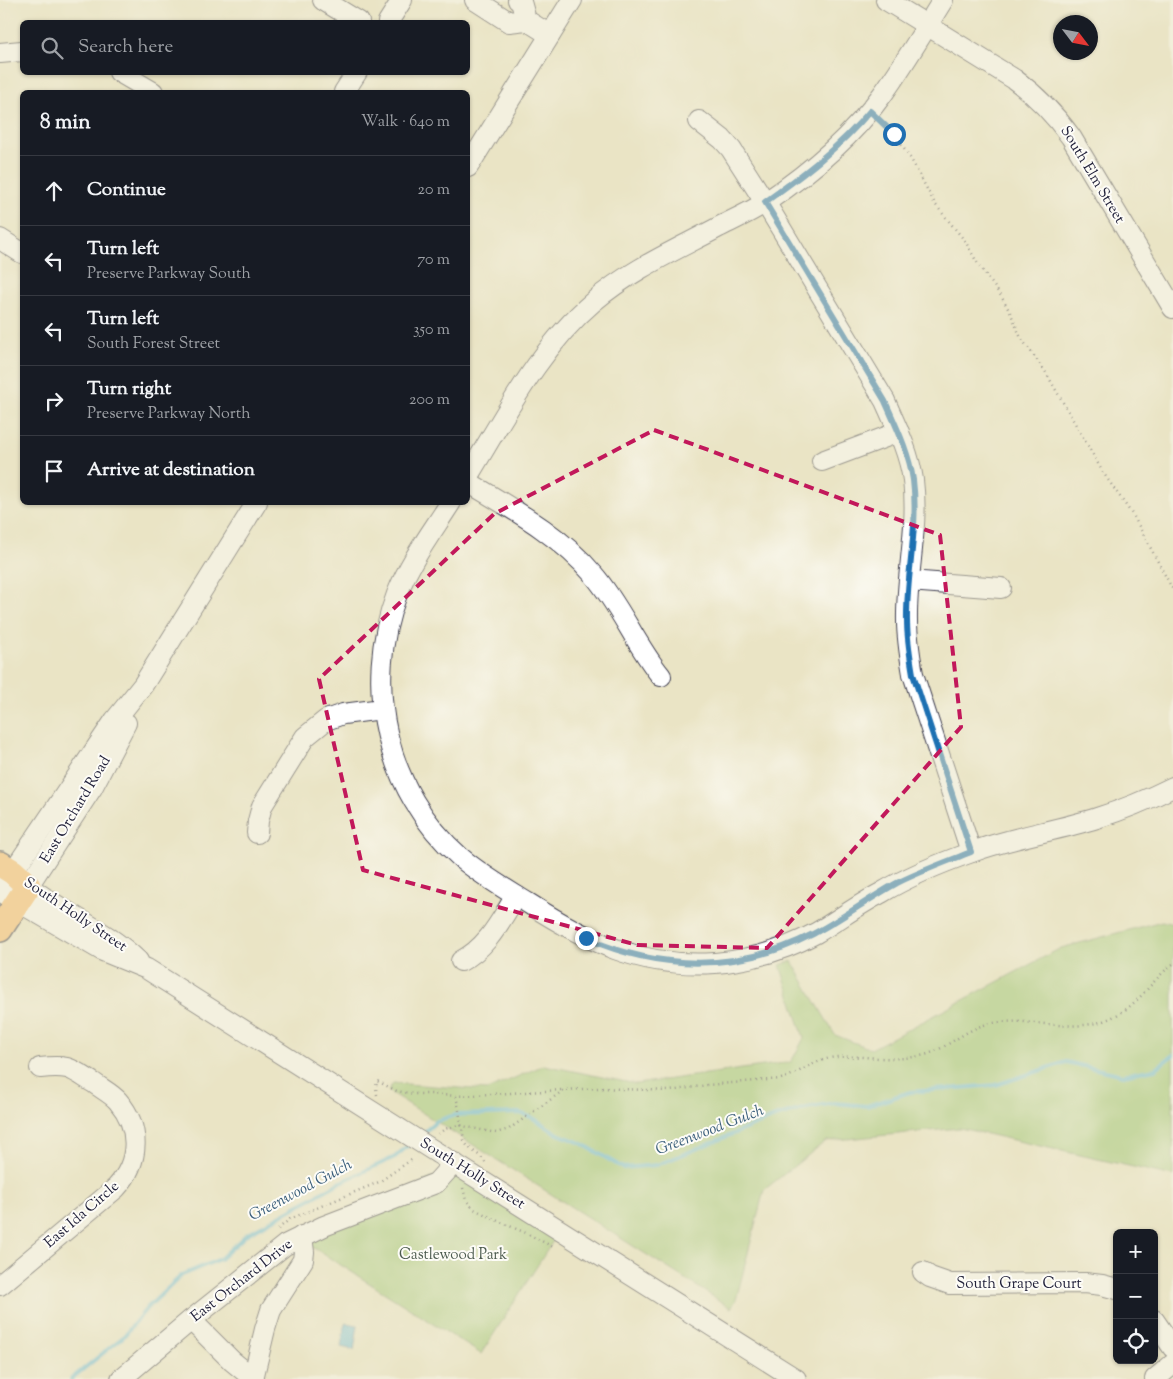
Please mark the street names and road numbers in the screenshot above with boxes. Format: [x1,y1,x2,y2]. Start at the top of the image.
street label: South Elm Street [1055,122,1129,228]
street label: East Orchard Road [36,752,117,868]
street label: South Holly Street [19,873,131,957]
street label: South Holly Street [415,1133,529,1215]
street label: East Ida Circle [40,1177,124,1253]
street label: East Orchard Drive [187,1234,297,1328]
street label: South Grape Court [956,1274,1082,1295]

